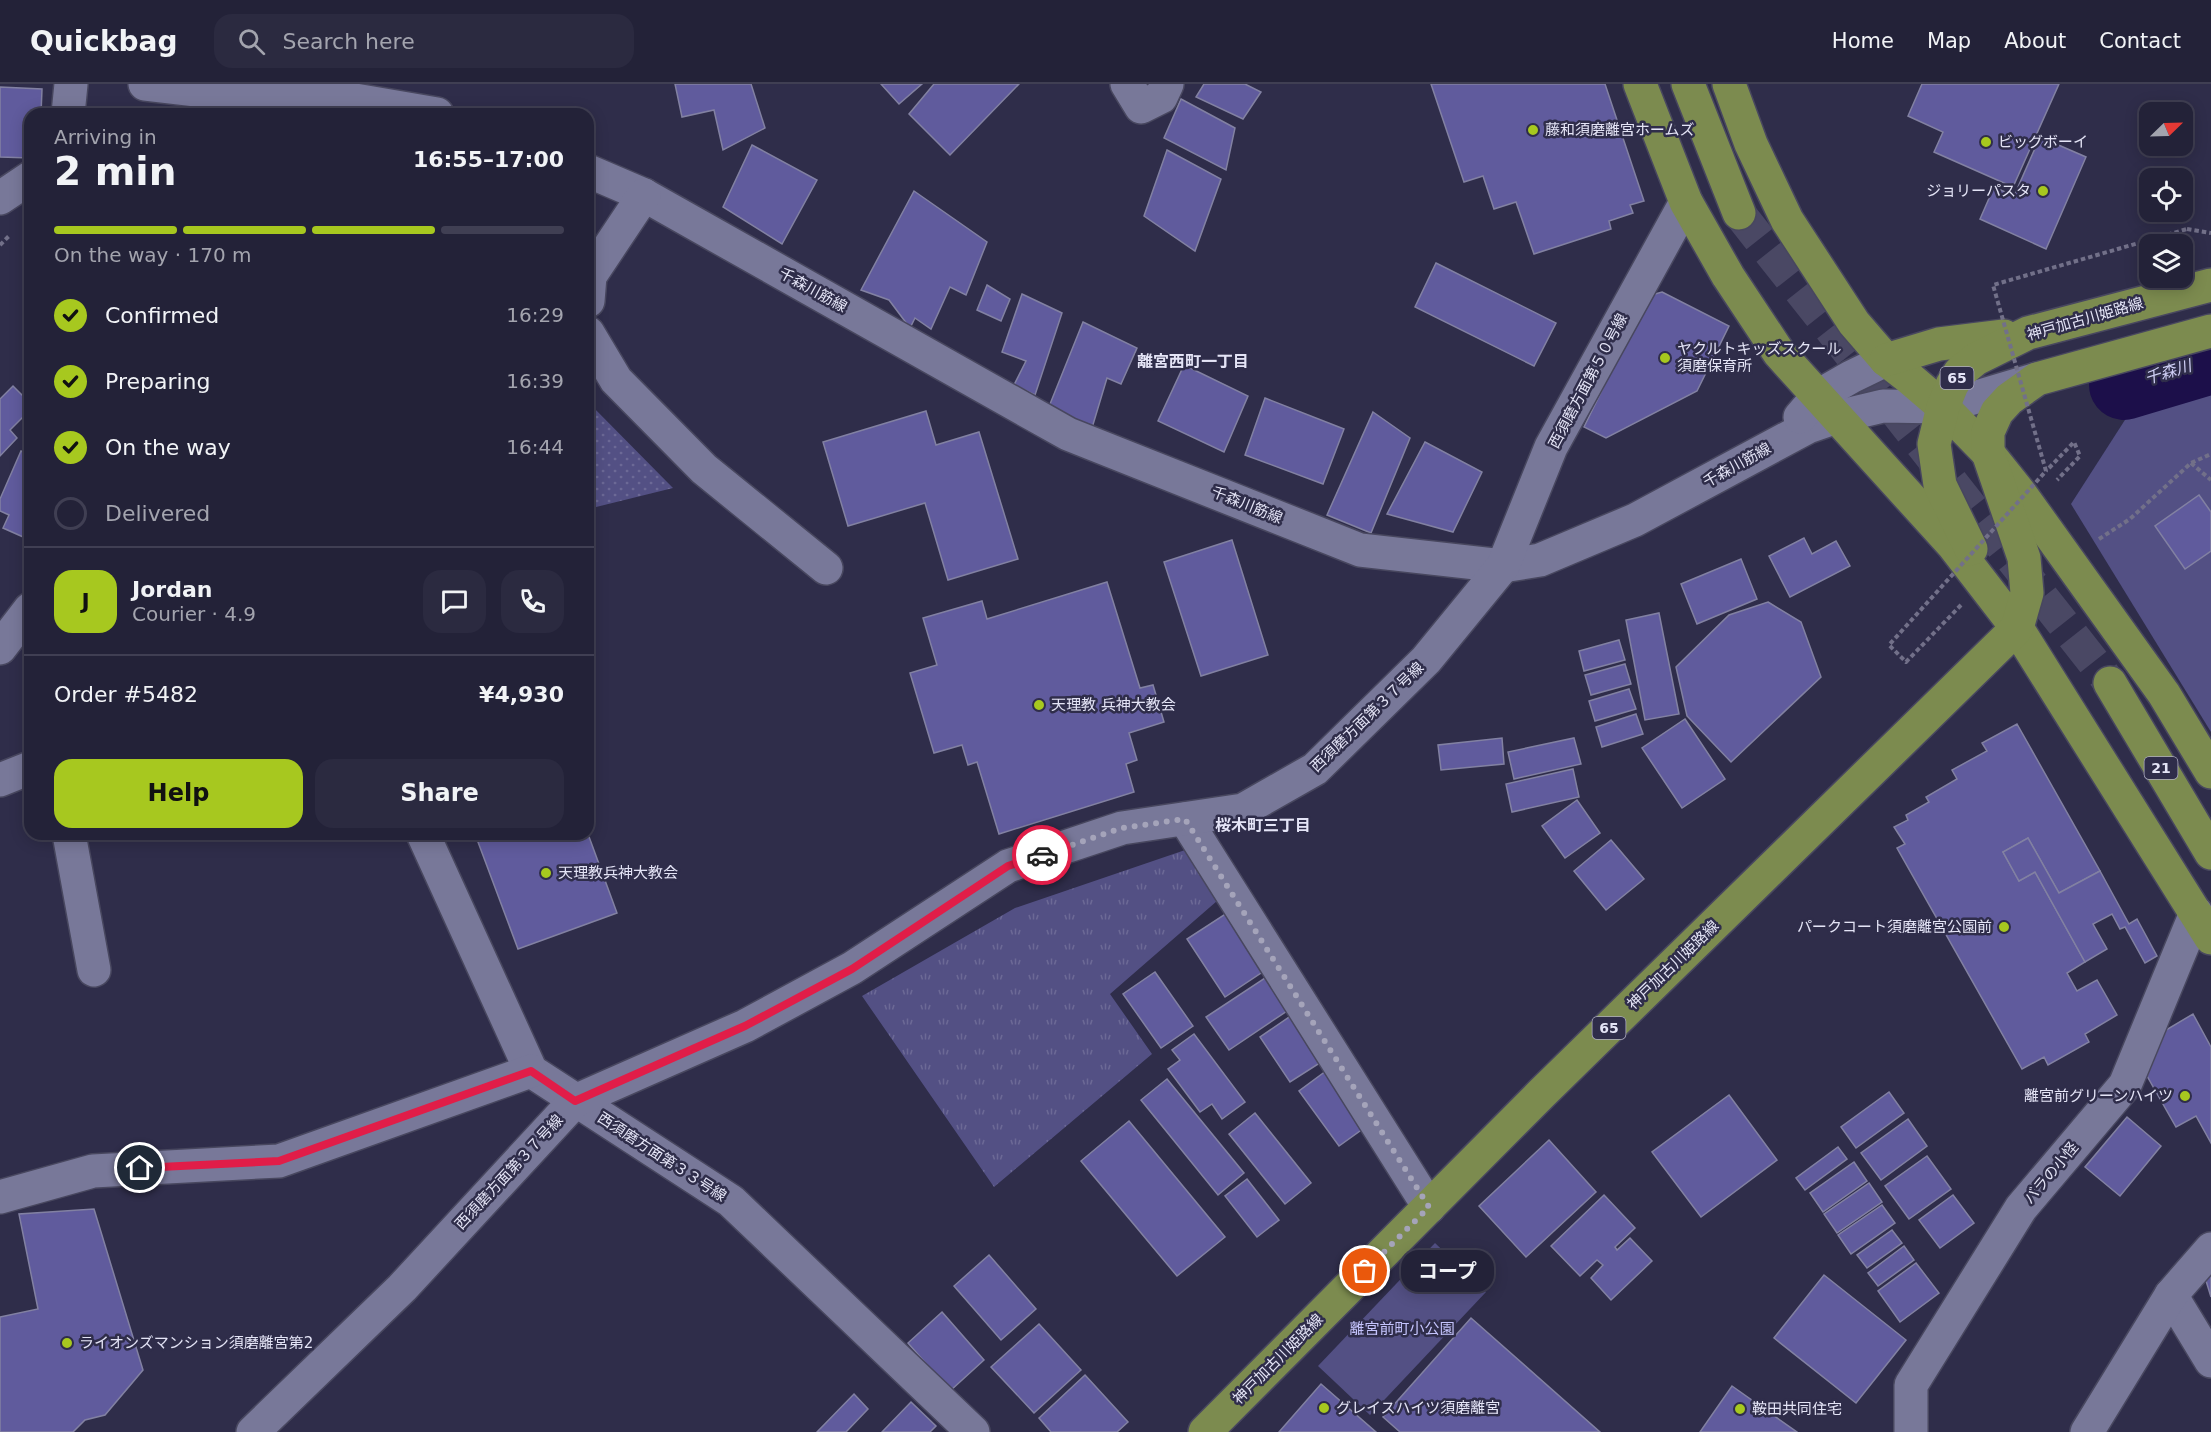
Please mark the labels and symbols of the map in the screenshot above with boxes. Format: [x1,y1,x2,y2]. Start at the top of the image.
north arrow [2139,102,2193,156]
place label: 藤和須磨離宮ホームズ [1545,121,1695,139]
marker: 藤和須磨離宮ホームズ [1526,123,1540,137]
place label: ビッグボーイ [1998,133,2088,151]
marker: ビッグボーイ [1979,135,1993,149]
place label: ジョリーパスタ [1926,182,2031,200]
marker: ジョリーパスタ [2036,184,2050,198]
street label: 千森川筋線 [776,264,850,316]
street label: 神戸加古川姫路線 [2025,294,2145,344]
street label: 西須磨方面第５０号線 [1545,311,1631,451]
place label: ヤクルトキッズスクール 須磨保育所 [1677,340,1842,375]
marker: ヤクルトキッズスクール 須磨保育所 [1658,351,1672,365]
district label: 離宮西町一丁目 [1137,352,1249,371]
water label: 千森川 [2142,355,2196,388]
road number: 65 [1940,367,1974,389]
street label: 千森川筋線 [1700,439,1774,491]
street label: 千森川筋線 [1209,483,1285,527]
street label: 西須磨方面第３７号線 [1307,658,1427,776]
place label: 天理教 兵神大教会 [1051,696,1176,714]
marker: 天理教 兵神大教会 [1032,698,1046,712]
road number: 21 [2144,757,2178,779]
district label: 桜木町三丁目 [1215,816,1311,835]
courier [1012,825,1072,885]
place label: 天理教兵神大教会 [558,864,678,882]
marker: 天理教兵神大教会 [539,866,553,880]
street label: 神戸加古川姫路線 [1624,917,1722,1013]
place label: パークコート須磨離宮公園前 [1797,918,1992,936]
marker: パークコート須磨離宮公園前 [1997,920,2011,934]
road number: 65 [1592,1017,1626,1039]
place label: 離宮前グリーンハイツ [2024,1087,2173,1105]
marker: 離宮前グリーンハイツ [2178,1089,2192,1103]
street label: 西須磨方面第３３号線 [594,1109,730,1205]
street label: 西須磨方面第３７号線 [451,1111,567,1233]
street label: バラの小怪 [2020,1138,2082,1208]
pin [114,1142,165,1193]
pin [1339,1245,1390,1296]
callout: コープ [1401,1250,1494,1292]
street label: 神戸加古川姫路線 [1229,1310,1327,1408]
park label: 離宮前町小公園 [1349,1320,1455,1338]
place label: ライオンズマンション須磨離宮第2 [79,1334,313,1352]
marker: ライオンズマンション須磨離宮第2 [60,1336,74,1350]
place label: グレイスハイツ須磨離宮 [1336,1399,1500,1417]
place label: 鞍田共同住宅 [1752,1400,1842,1418]
marker: グレイスハイツ須磨離宮 [1317,1401,1331,1415]
marker: 鞍田共同住宅 [1733,1402,1747,1416]

